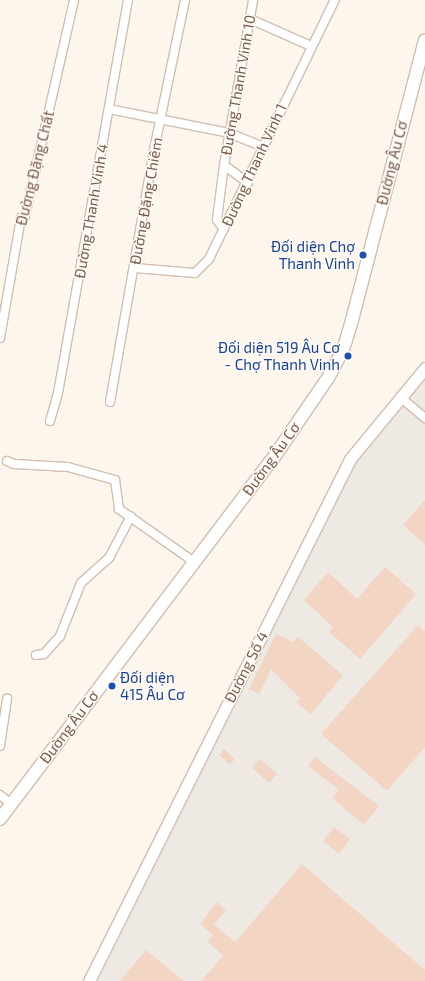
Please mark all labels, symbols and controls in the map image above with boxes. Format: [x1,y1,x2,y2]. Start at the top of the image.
street label: Đường Thanh Vinh 10 [217,13,259,157]
street label: Đường Thanh Vinh 1 [217,100,291,230]
street label: Đường Đặng Chất [12,109,58,227]
street label: Đường Âu Cơ [373,119,411,207]
street label: Đường Đặng Chiêm [126,136,166,266]
street label: Đường Thanh Vinh 4 [70,142,112,280]
place label: Đối diện Chợ Thanh Vinh [271,237,355,272]
marker: Đối diện Chợ Thanh Vinh [358,250,368,260]
place label: Đối diện 519 Âu Cơ - Chợ Thanh Vinh [218,338,340,373]
marker: Đối diện 519 Âu Cơ - Chợ Thanh Vinh [343,351,353,361]
street label: Đường Âu Cơ [238,419,304,499]
street label: Đường Số 4 [220,628,272,706]
place label: Đối diện 415 Âu Cơ [120,668,185,703]
marker: Đối diện 415 Âu Cơ [107,681,117,691]
street label: Đường Âu Cơ [36,687,102,767]

